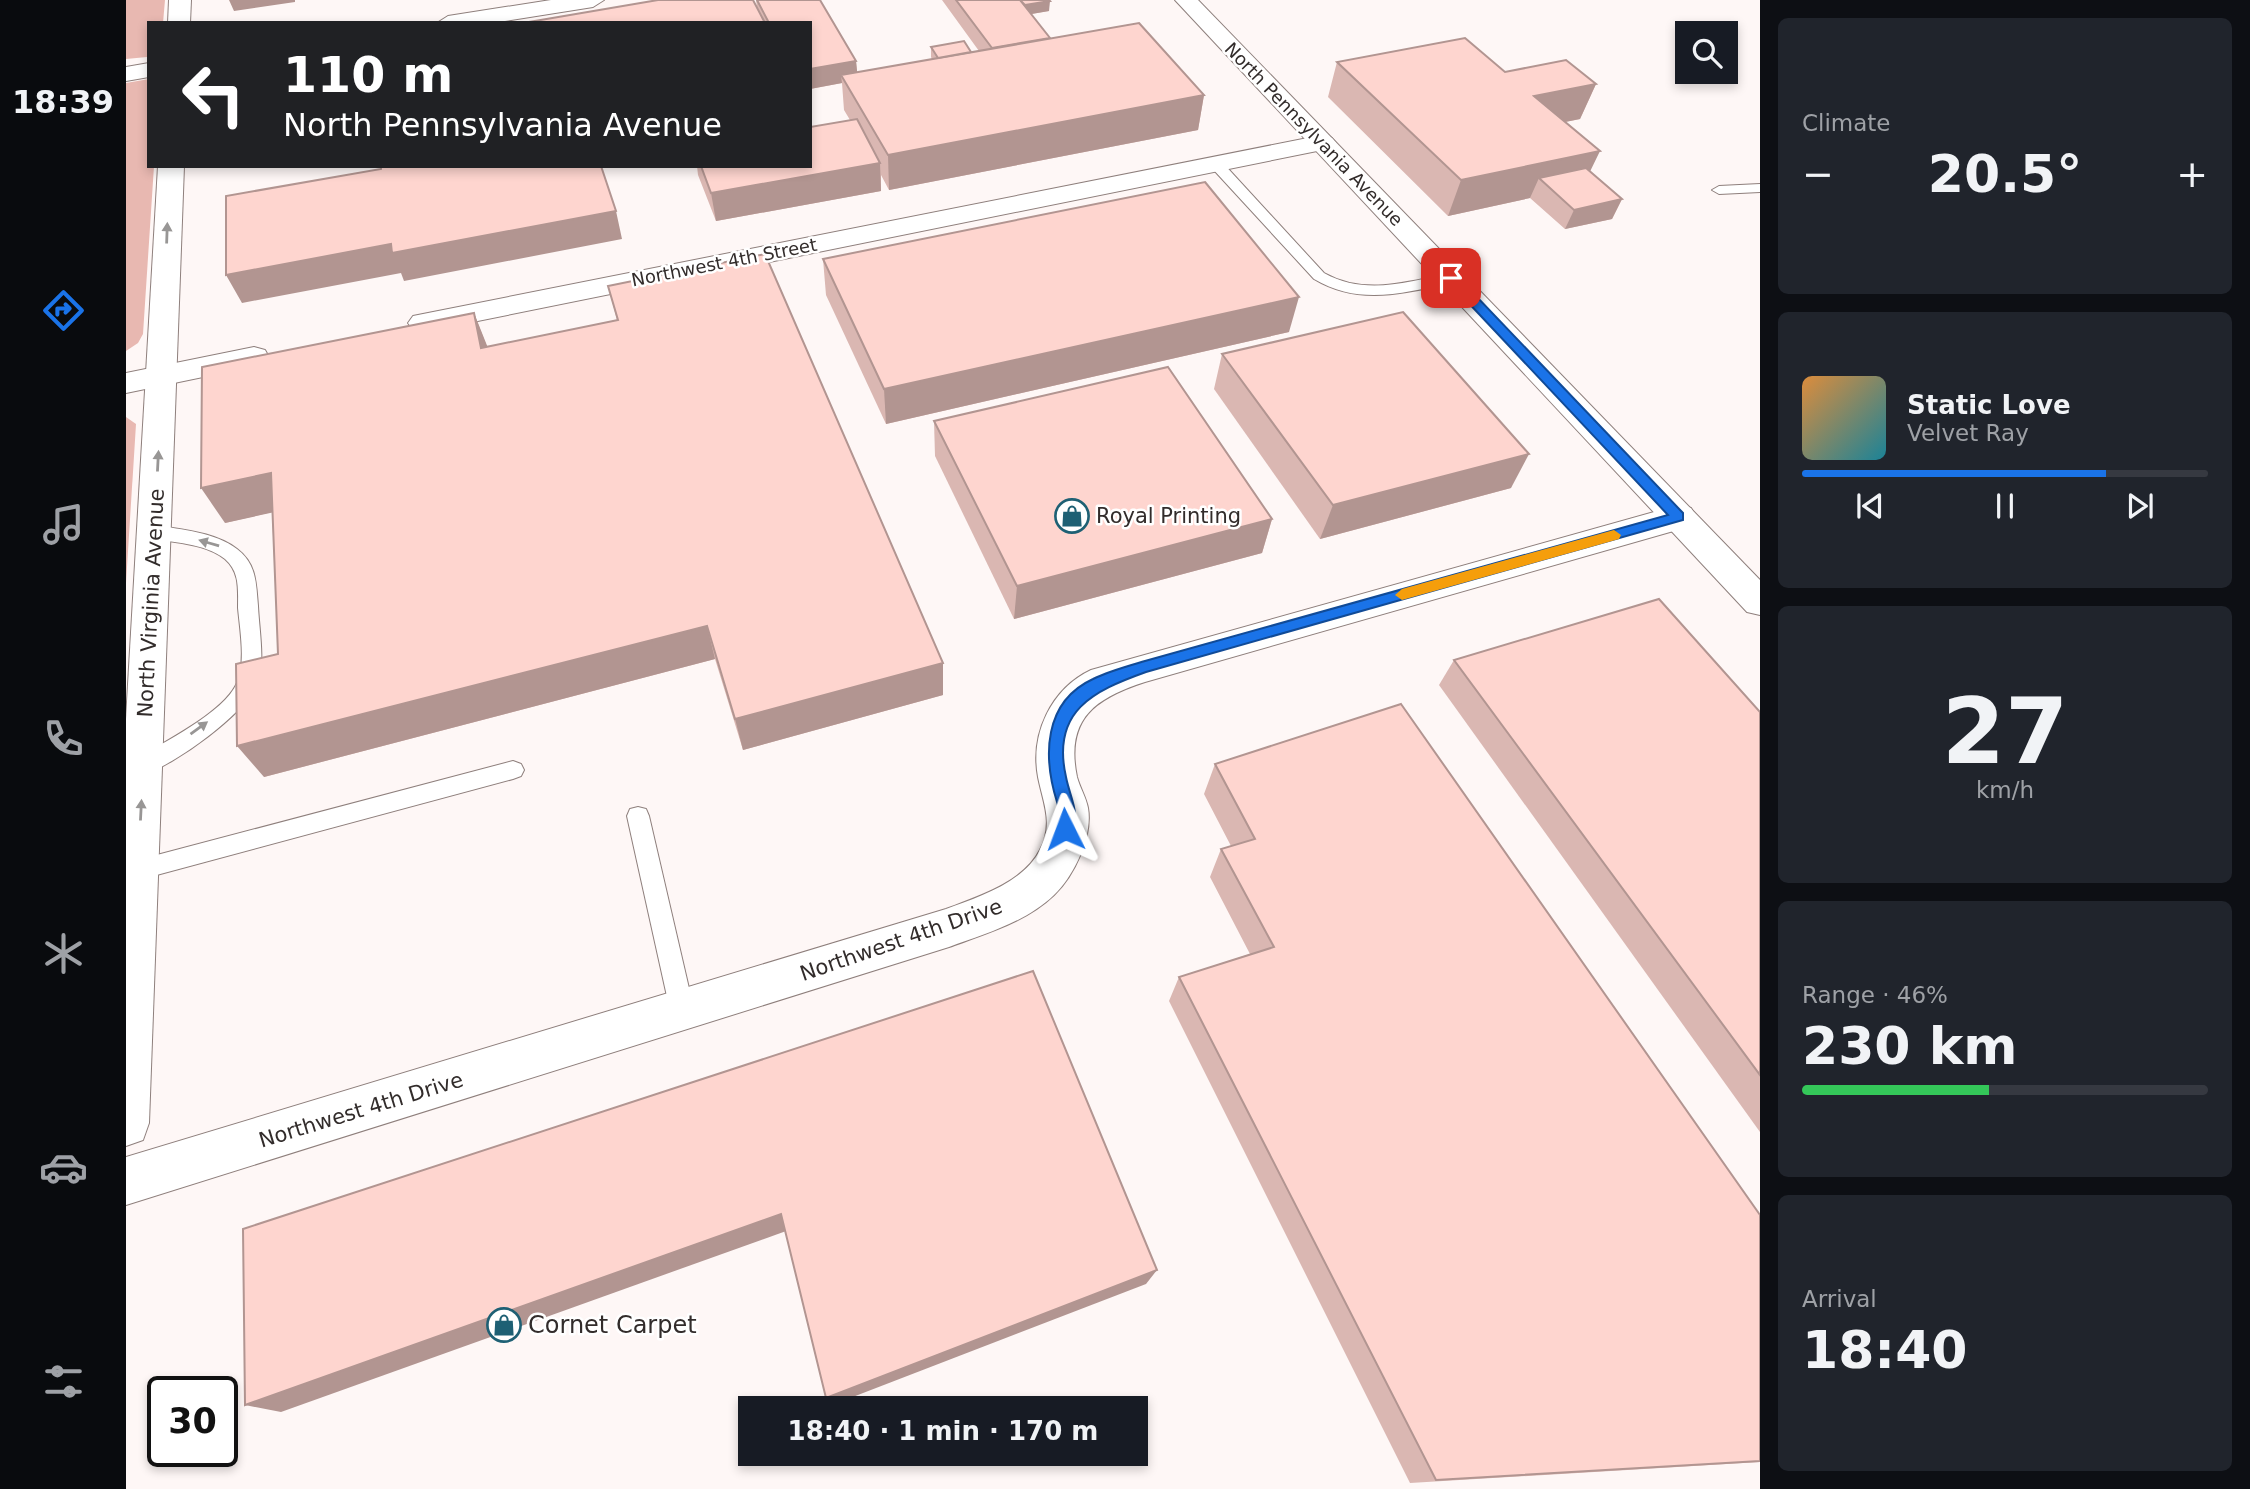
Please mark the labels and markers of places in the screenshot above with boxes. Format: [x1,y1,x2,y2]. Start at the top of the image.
pin [1421,248,1481,308]
shop icon: Royal Printing [1053,497,1091,535]
place label: Royal Printing [1096,504,1241,528]
shop icon: Cornet Carpet [485,1306,523,1344]
place label: Cornet Carpet [528,1311,697,1339]

